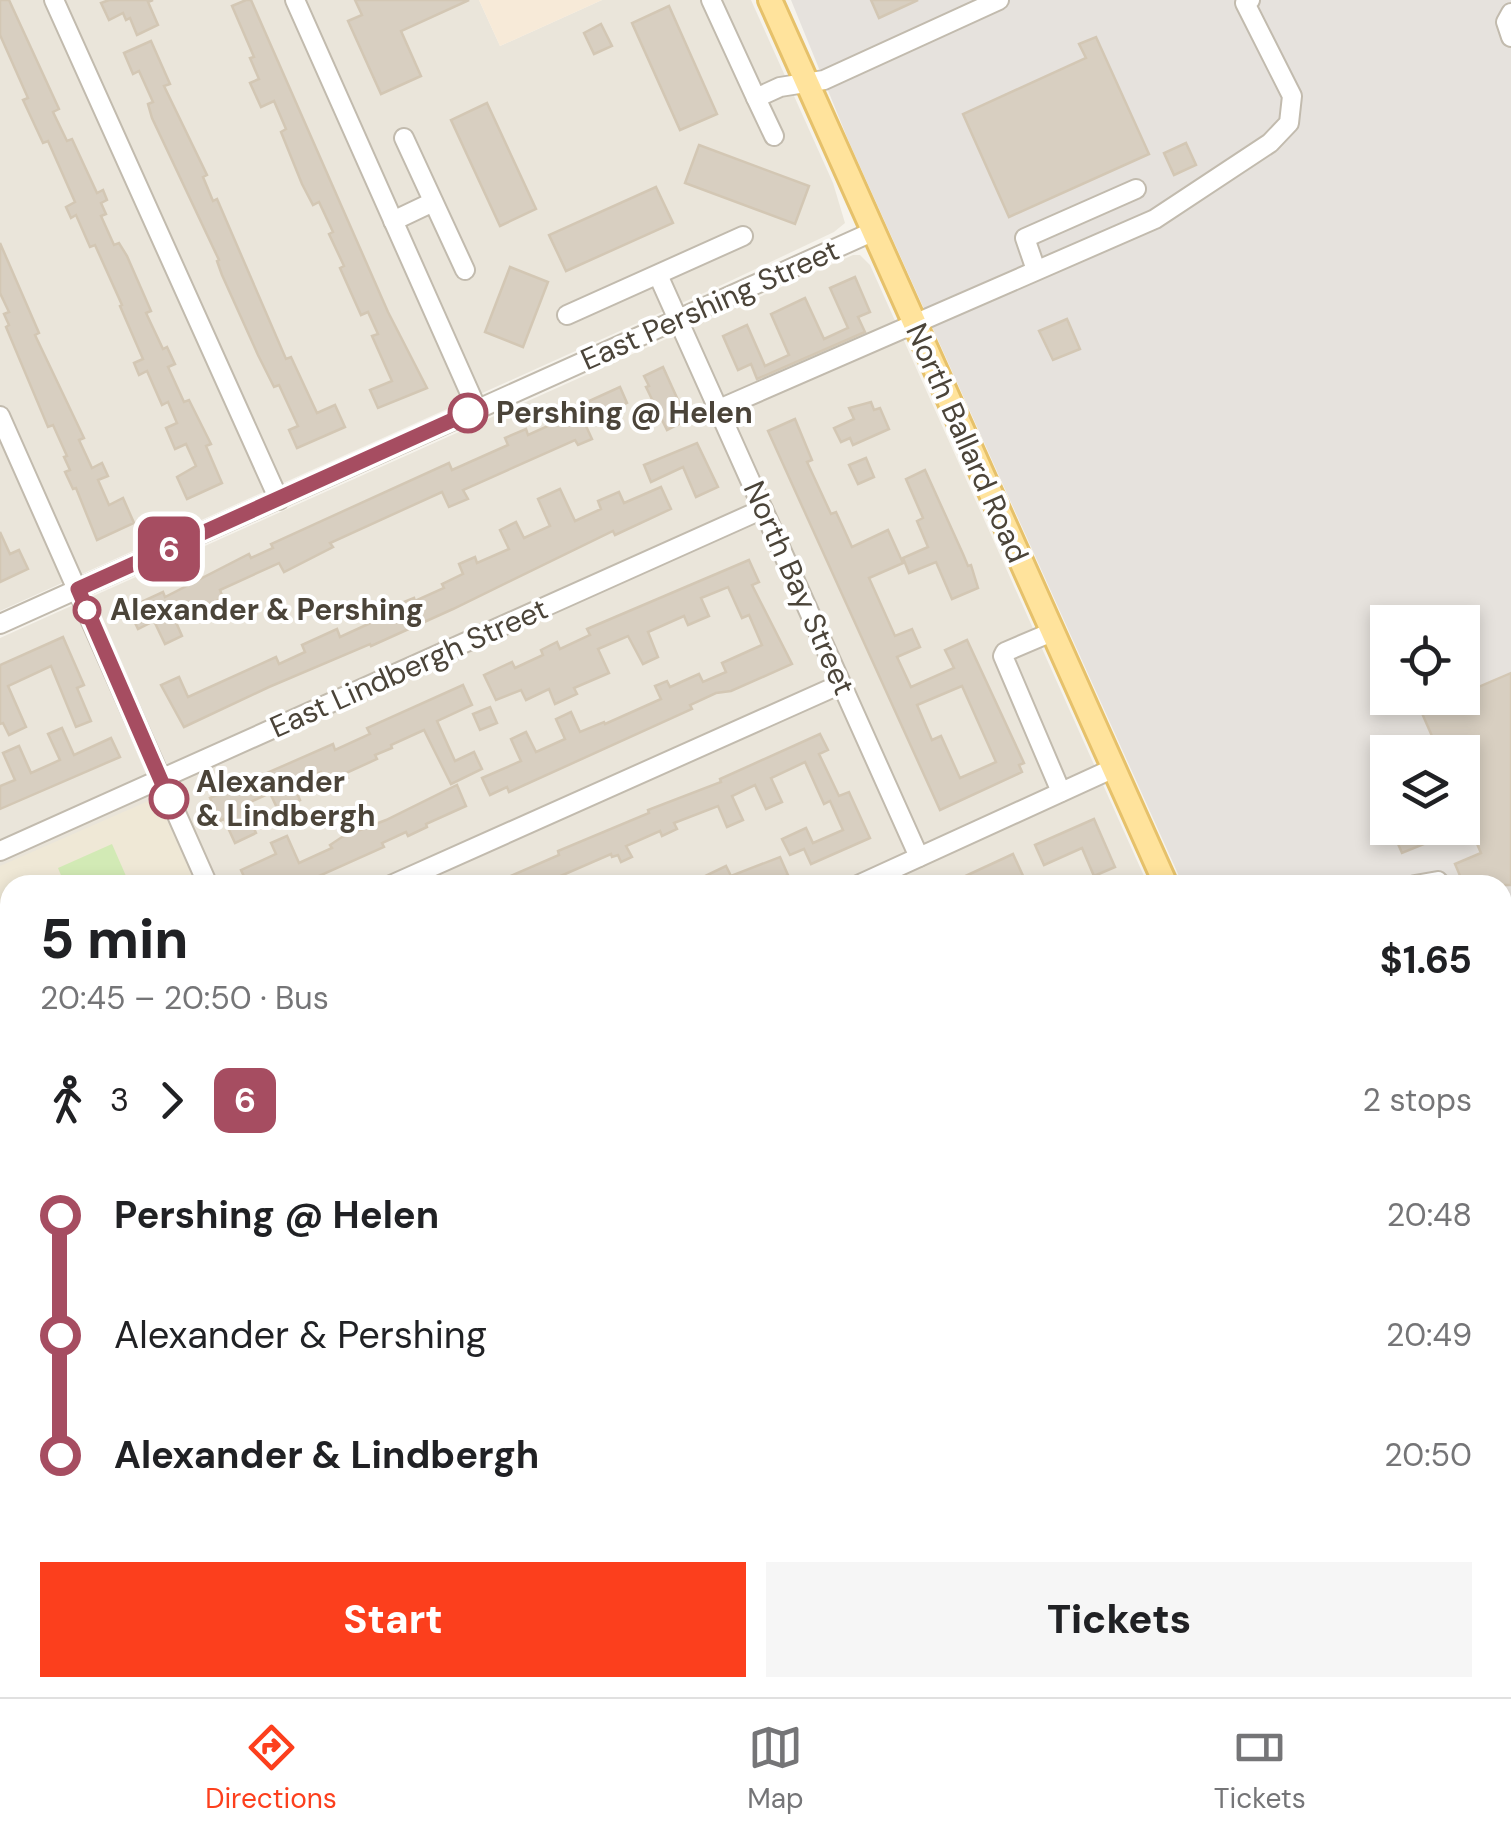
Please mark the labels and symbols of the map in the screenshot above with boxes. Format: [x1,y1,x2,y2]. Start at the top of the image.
street label: East Pershing Street [575,230,845,379]
street label: North Ballard Road [897,317,1038,569]
place label: Pershing @ Helen [496,393,753,432]
marker: Pershing @ Helen [449,394,487,432]
street label: North Bay Street [735,475,864,701]
line badge: 6 [136,516,202,582]
street label: East Lindbergh Street [264,589,554,746]
place label: Alexander & Pershing [110,590,424,629]
marker: Alexander & Pershing [74,597,100,623]
place label: Alexander & Lindbergh [196,762,376,835]
marker: Alexander & Lindbergh [150,780,188,818]

